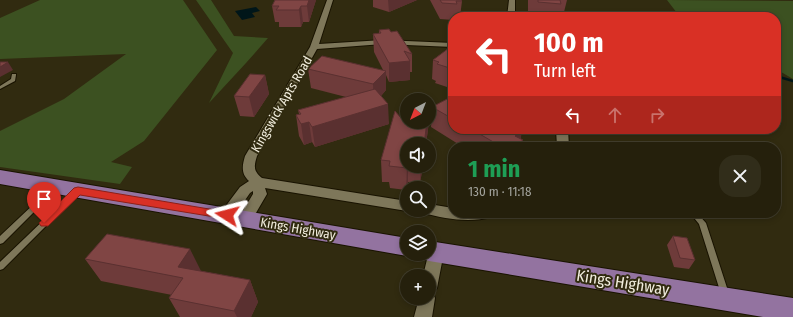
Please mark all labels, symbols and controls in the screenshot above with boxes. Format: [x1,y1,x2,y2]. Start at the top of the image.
text: 100 m [534,26,604,59]
icon: left [468,28,520,80]
street label: Kingswick Apts Road [248,54,315,155]
text: Turn left [534,60,596,82]
north arrow [400,93,436,129]
map controls [400,93,436,305]
icon: left [562,104,584,126]
icon: ahead [604,104,626,126]
icon: right [646,104,668,126]
button: sound [400,137,436,173]
text: 1 min [468,155,520,183]
button: close [719,155,761,197]
button: search [400,181,436,217]
pin [27,182,61,223]
text: 130 m · 11:18 [468,184,531,199]
icon: arrive [33,188,55,210]
position arrow [206,194,248,236]
street label: Kings Highway [259,215,337,243]
button: layers [400,225,436,261]
street label: Kings Highway [575,266,671,299]
button: + [400,269,436,305]

